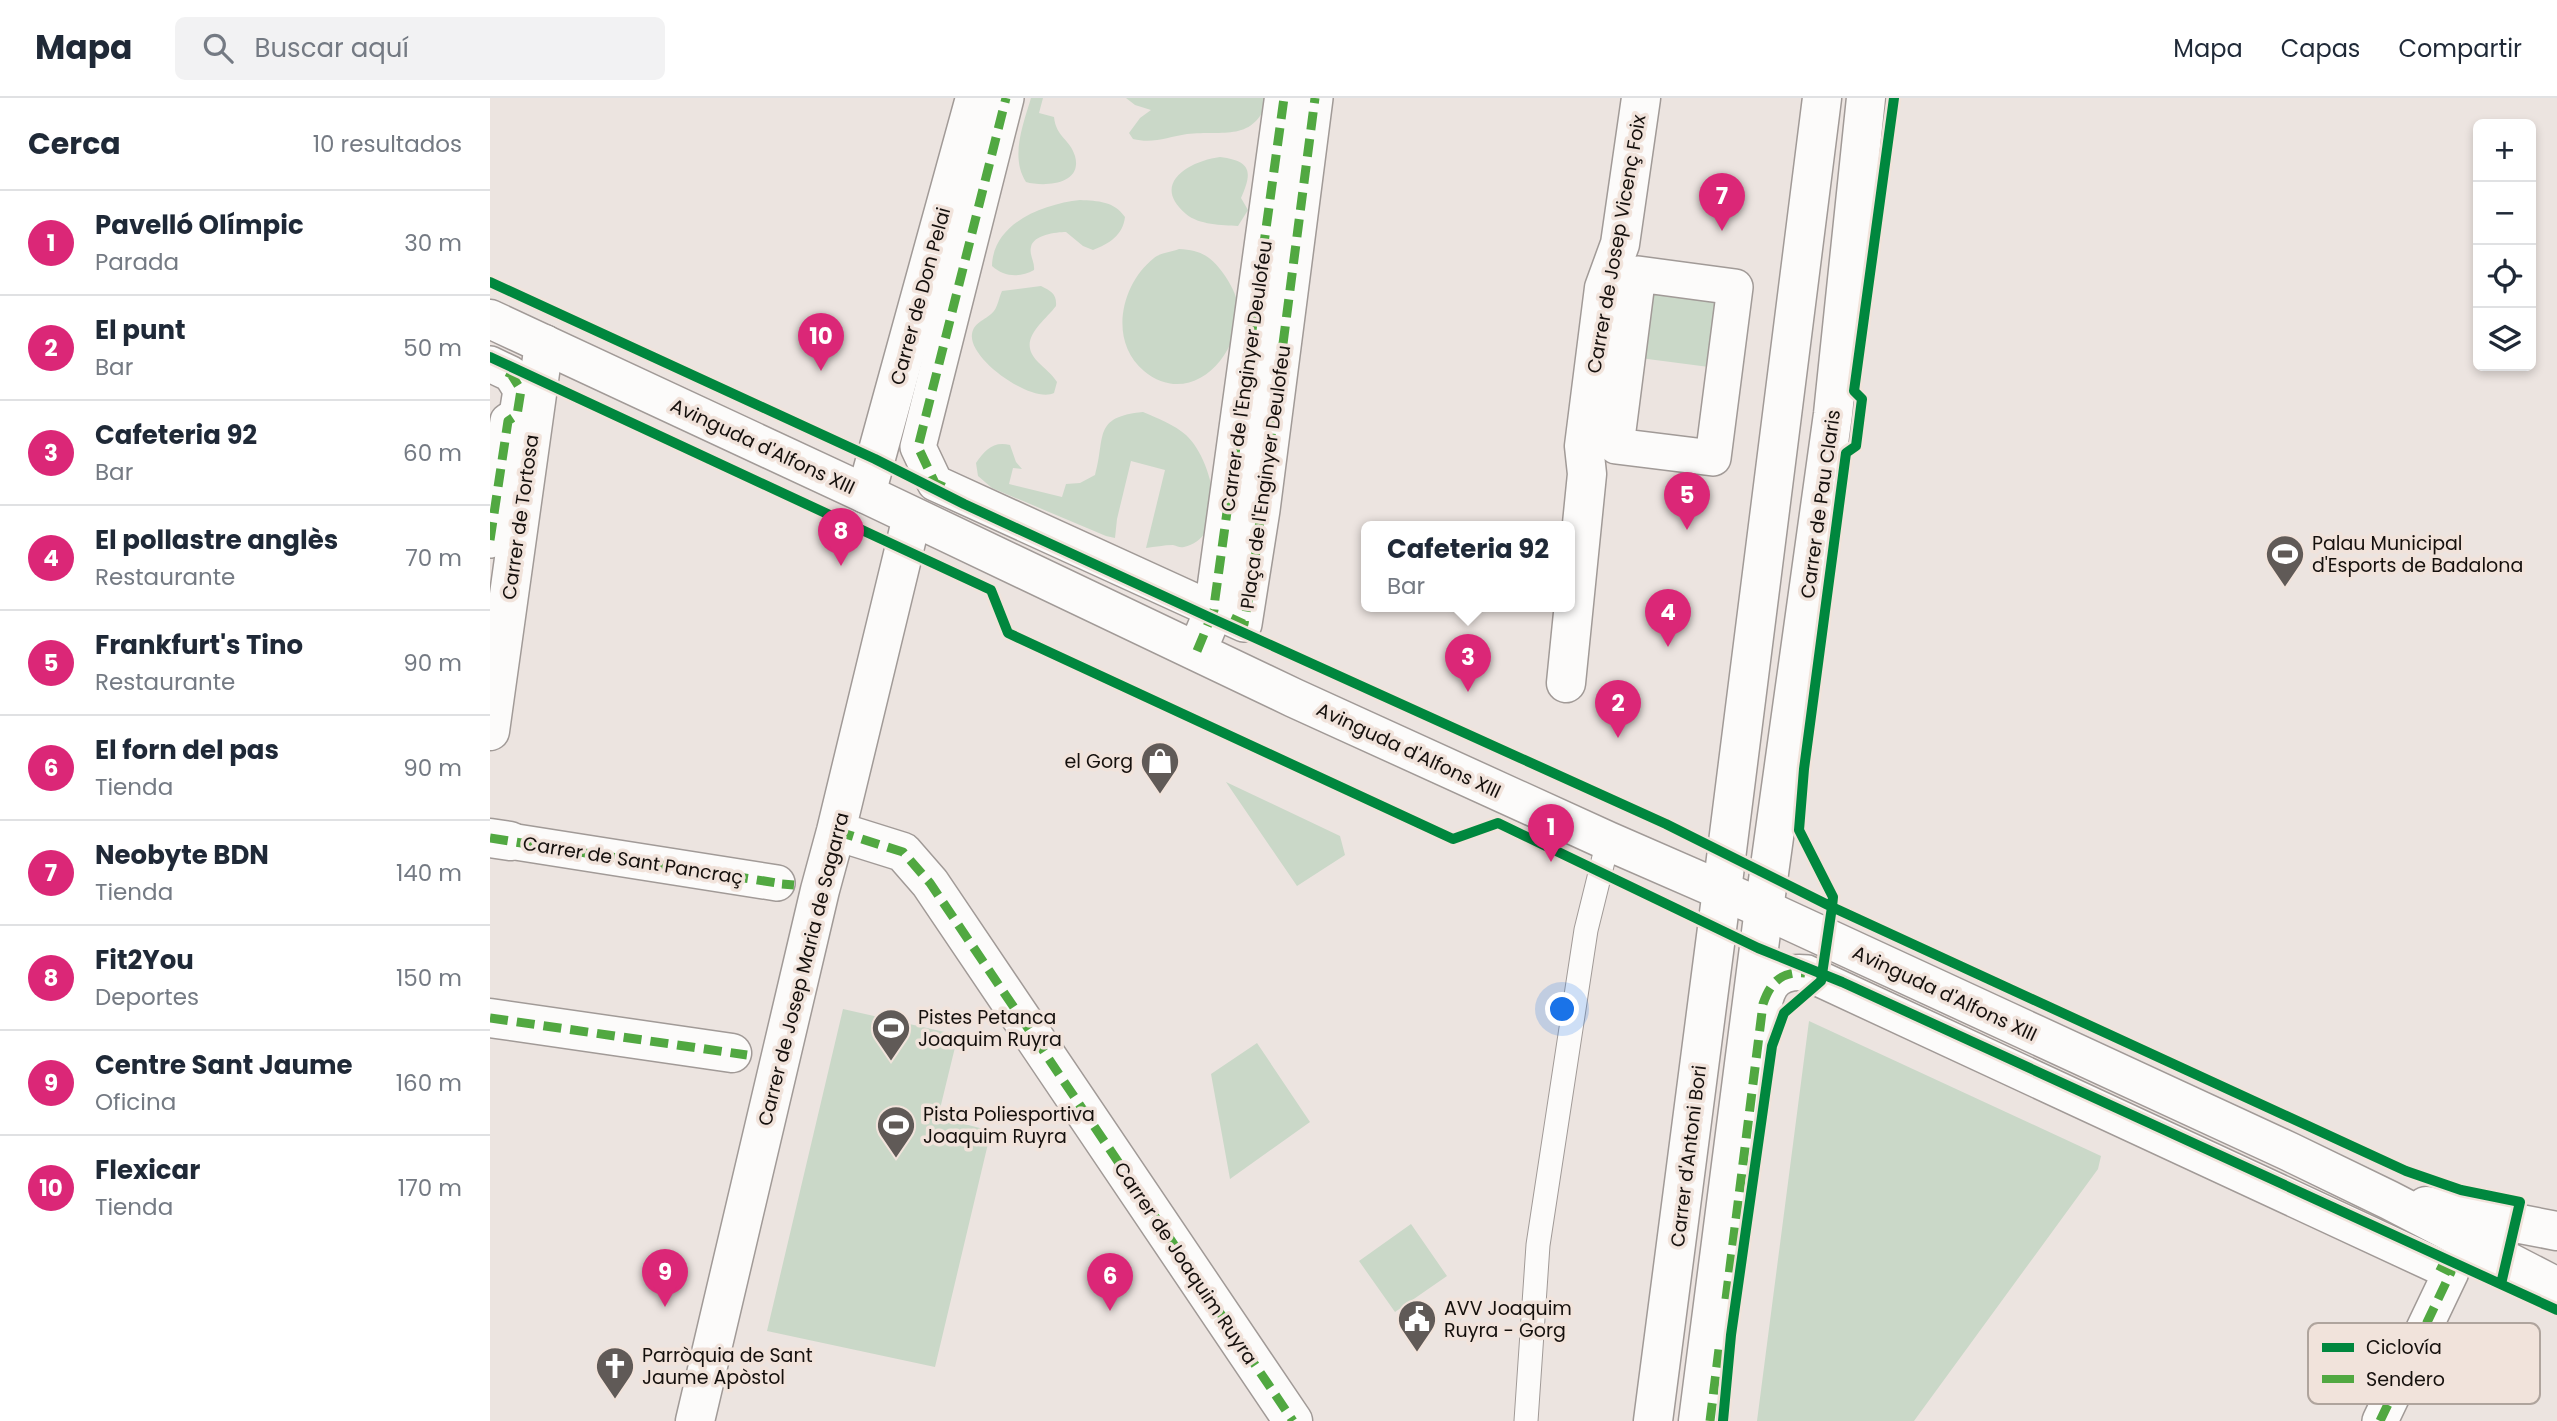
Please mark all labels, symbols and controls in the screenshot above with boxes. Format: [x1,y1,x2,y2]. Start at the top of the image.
search box [175,17,665,80]
text: Mapa [35,24,133,71]
icon: search [199,29,237,67]
text: Buscar aquí [255,30,409,66]
text: Mapa [2173,32,2243,65]
text: Capas [2281,32,2360,65]
text: Compartir [2398,32,2522,65]
street label: Carrer de Josep Vicenç Foix [1580,113,1653,376]
map controls [2473,119,2536,371]
button: + [2473,119,2536,182]
text: Cerca [28,122,121,165]
text: 10 resultados [313,128,462,160]
pin: 7 [1699,173,1745,231]
button: − [2473,182,2536,245]
street label: Carrer de Don Pelai [884,204,957,388]
text: Pavelló Olímpic [95,207,304,243]
text: 1 [47,227,55,259]
text: 30 m [404,227,462,259]
street label: Carrer de l'Enginyer Deulofeu [1214,239,1279,513]
button: locate [2473,245,2536,308]
text: Parada [95,246,179,278]
button: layers [2473,308,2536,371]
text: El punt [95,312,186,348]
pin: 10 [798,313,844,371]
text: 2 [44,332,58,364]
text: 50 m [403,332,462,364]
street label: Plaça de l'Enginyer Deulofeu [1234,343,1297,611]
text: Bar [95,351,133,383]
street label: Avinguda d'Alfons XIII [666,392,859,501]
street label: Carrer de Pau Claris [1794,408,1847,600]
text: Cafeteria 92 [95,417,257,453]
street label: Carrer de Tortosa [496,433,545,601]
text: 3 [44,437,58,469]
text: 60 m [403,437,462,469]
text: Bar [95,456,133,488]
pin: 5 [1664,472,1710,530]
pin: 8 [818,508,864,566]
popup [1361,521,1575,612]
text: El pollastre anglès [95,522,338,558]
place label: Palau Municipal d'Esports de Badalona [2312,530,2523,579]
text: Cafeteria 92 [1387,531,1549,567]
sports icon: Palau Municipal d'Esports de Badalona [2264,533,2306,588]
text: 4 [43,542,59,574]
text: 70 m [405,542,462,574]
text: Restaurante [95,561,235,593]
text: Bar [1387,570,1425,602]
pin: 4 [1645,589,1691,647]
text: Frankfurt's Tino [95,627,303,663]
pin: 3 [1445,634,1491,692]
text: 5 [44,647,58,679]
text: 90 m [403,647,462,679]
text: Restaurante [95,666,235,698]
pin: 2 [1595,680,1641,738]
street label: Avinguda d'Alfons XIII [1312,696,1505,805]
text: El forn del pas [95,732,279,768]
shop icon: el Gorg [1139,740,1181,795]
place label: el Gorg [1065,748,1133,775]
text: 6 [44,752,58,784]
text: 90 m [403,752,462,784]
text: Tienda [95,771,173,803]
pin: 1 [1528,804,1574,862]
street label: Carrer de Josep Maria de Sagarra [751,809,856,1129]
street label: Carrer de Sant Pancraç [521,830,745,891]
text: Neobyte BDN [95,837,269,873]
text: 7 [45,857,57,889]
text: 140 m [396,857,462,889]
text: Tienda [95,876,173,908]
street label: Avinguda d'Alfons XIII [1848,939,2041,1048]
text: Fit2You [95,942,194,978]
text: 8 [44,962,58,994]
text: 150 m [396,962,462,994]
text: Deportes [95,981,199,1013]
your location [1545,992,1579,1026]
place label: Pistes Petanca Joaquim Ruyra [918,1004,1062,1053]
sports icon: Pistes Petanca Joaquim Ruyra [870,1007,912,1062]
text: Centre Sant Jaume [95,1047,353,1083]
street label: Carrer d'Antoni Bori [1664,1064,1713,1249]
text: 9 [44,1067,58,1099]
text: 160 m [396,1067,462,1099]
text: Oficina [95,1086,176,1118]
place label: Pista Poliesportiva Joaquim Ruyra [923,1101,1095,1150]
sports icon: Pista Poliesportiva Joaquim Ruyra [875,1104,917,1159]
text: Flexicar [95,1152,200,1188]
street label: Carrer de Joaquim Ruyra [1108,1157,1264,1370]
text: 10 [39,1172,63,1204]
text: 170 m [398,1172,462,1204]
text: Tienda [95,1191,173,1223]
pin: 9 [642,1249,688,1307]
pin: 6 [1087,1253,1133,1311]
place label: AVV Joaquim Ruyra - Gorg [1444,1295,1572,1344]
public building icon: AVV Joaquim Ruyra - Gorg [1396,1298,1438,1353]
legend [2308,1323,2540,1404]
text: Ciclovía [2366,1334,2442,1361]
place label: Parròquia de Sant Jaume Apòstol [642,1342,813,1391]
church icon: Parròquia de Sant Jaume Apòstol [594,1345,636,1400]
text: Sendero [2366,1366,2445,1393]

